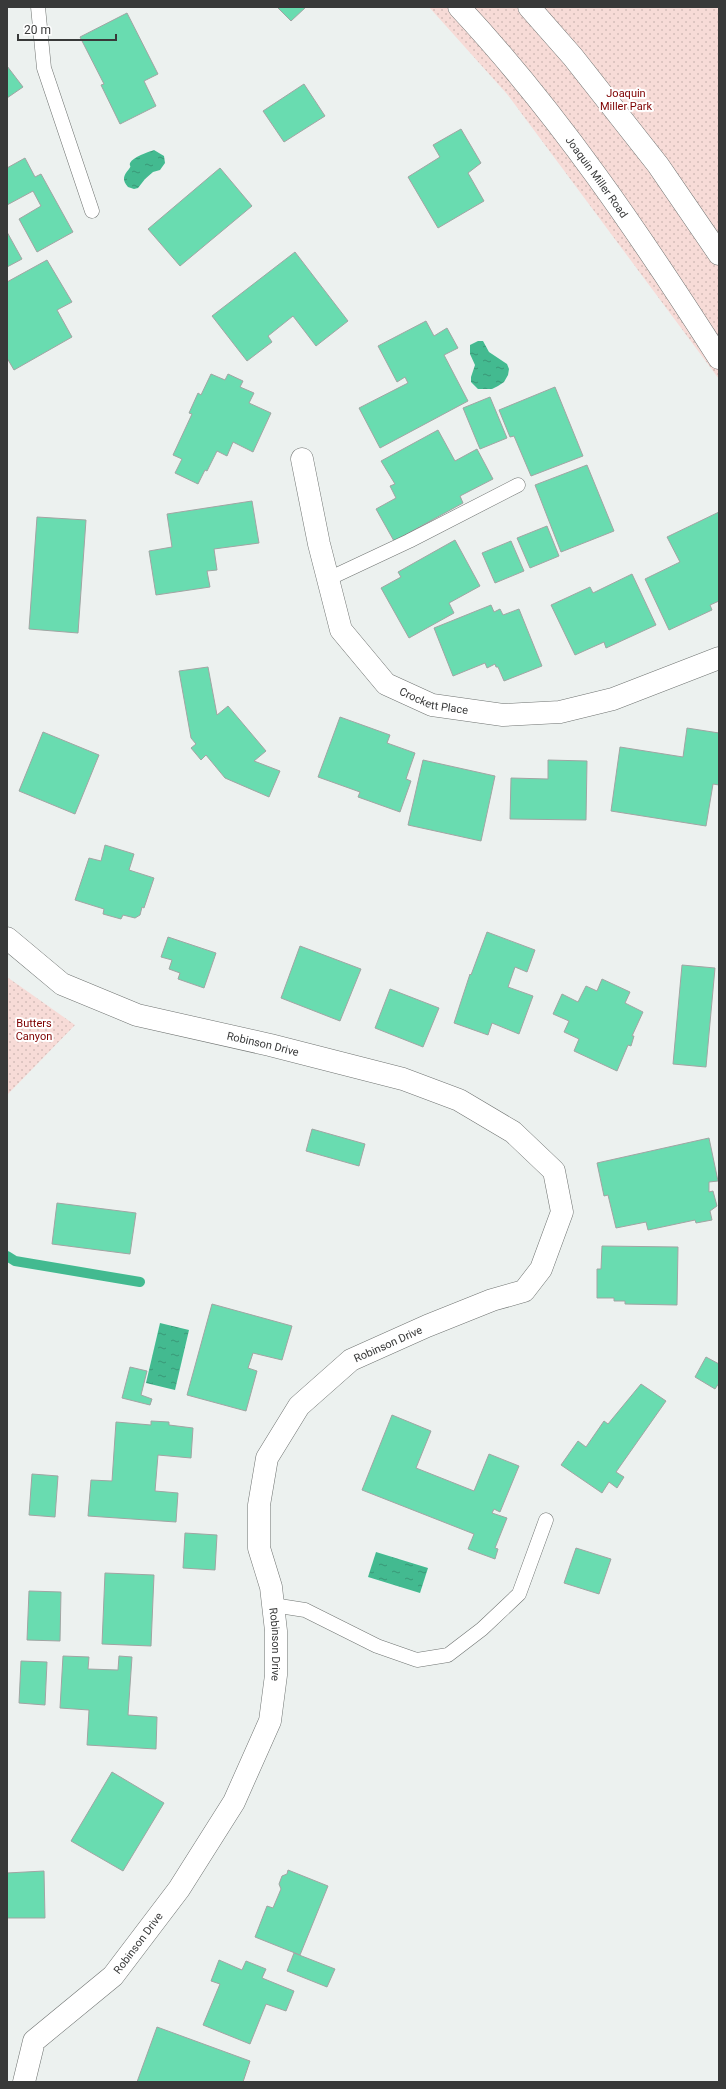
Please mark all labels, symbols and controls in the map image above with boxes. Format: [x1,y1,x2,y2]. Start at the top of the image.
scale bar [18,16,116,42]
text: 20 m [24,23,51,37]
park label: Joaquin Miller Park [600,87,652,113]
street label: Joaquin Miller Road [563,134,630,221]
street label: Crockett Place [397,685,469,717]
park label: Butters Canyon [16,1017,52,1043]
street label: Robinson Drive [226,1029,300,1059]
street label: Robinson Drive [352,1324,425,1365]
street label: Robinson Drive [266,1607,282,1682]
street label: Robinson Drive [111,1910,166,1977]

